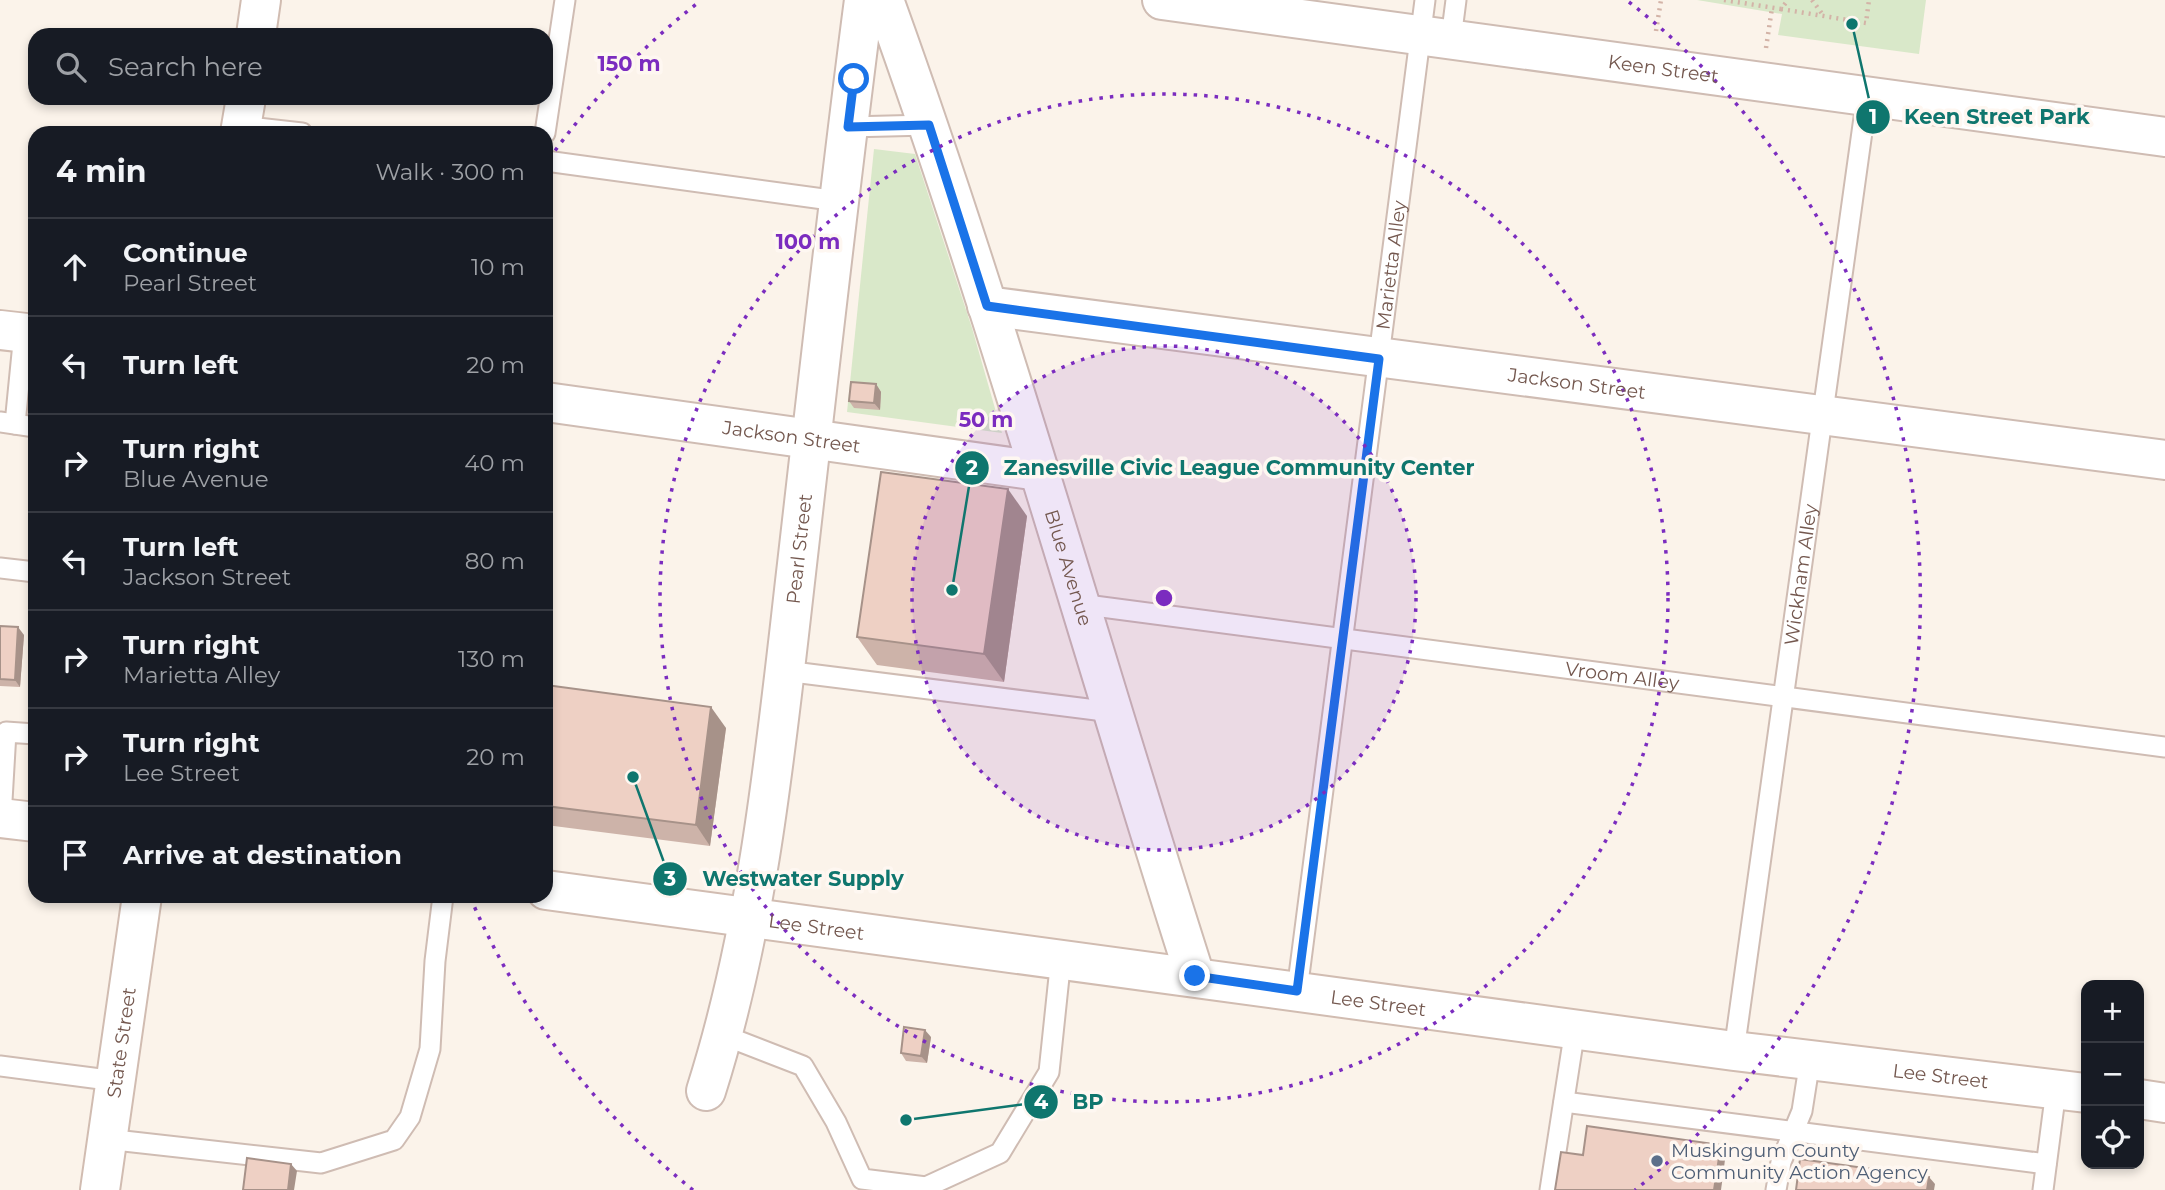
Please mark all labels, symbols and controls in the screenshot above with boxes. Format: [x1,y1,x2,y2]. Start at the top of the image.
search box [28,28,553,105]
icon: search [52,48,90,86]
street label: Keen Street [1607,50,1720,88]
text: Search here [108,51,263,83]
text: 150 m [598,51,660,76]
route start [838,63,869,94]
callout: Keen Street Park [1855,96,2104,138]
text: 1 [1869,104,1877,129]
text: Keen Street Park [1904,104,2090,129]
text: 4 min [56,153,146,190]
text: Walk · 300 m [375,158,525,186]
street label: Marietta Alley [1372,198,1411,331]
text: 100 m [776,229,840,254]
text: Continue [123,237,248,269]
icon: ahead [56,248,94,286]
text: 10 m [471,253,525,281]
text: Pearl Street [123,269,257,297]
icon: left [56,346,94,384]
text: Turn left [123,349,239,381]
text: 20 m [466,351,525,379]
street label: Jackson Street [1506,363,1648,404]
text: 50 m [959,407,1013,432]
street label: Jackson Street [720,416,862,458]
text: Turn right [123,433,259,465]
icon: right [56,444,94,482]
callout: Zanesville Civic League Community Center [954,447,1488,489]
text: 40 m [464,449,525,477]
text: 2 [966,455,978,480]
text: Zanesville Civic League Community Center [1004,455,1474,480]
text: Blue Avenue [123,465,269,493]
street label: Pearl Street [782,492,817,605]
street label: Wickham Alley [1780,502,1822,647]
street label: Blue Avenue [1040,507,1097,629]
text: Turn left [123,531,239,563]
icon: left [56,542,94,580]
text: 80 m [465,547,525,575]
text: Jackson Street [123,563,291,591]
centre of rings [1152,586,1176,610]
text: Turn right [123,629,259,661]
icon: right [56,640,94,678]
text: 130 m [458,645,525,673]
street label: Vroom Alley [1564,657,1681,695]
text: Marietta Alley [123,661,280,689]
text: Turn right [123,727,259,759]
icon: right [56,738,94,776]
text: 20 m [466,743,525,771]
text: Lee Street [123,759,240,787]
icon: arrive [56,836,94,874]
text: Arrive at destination [123,839,402,871]
callout: Westwater Supply [653,858,917,900]
text: 3 [663,866,676,891]
text: Westwater Supply [702,866,904,891]
street label: Lee Street [767,909,866,945]
route end [1179,960,1210,991]
map controls [2081,980,2144,1169]
button: + [2081,980,2144,1043]
street label: State Street [102,985,141,1099]
street label: Lee Street [1329,985,1428,1021]
button: − [2081,1043,2144,1106]
street label: Lee Street [1891,1059,1990,1093]
callout: BP [1024,1081,1118,1123]
text: 4 [1034,1089,1049,1114]
text: BP [1072,1089,1104,1114]
button: locate [2081,1106,2144,1169]
place label: Muskingum County Community Action Agency [1671,1139,1929,1184]
marker: Muskingum County Community Action Agency [1649,1153,1665,1169]

